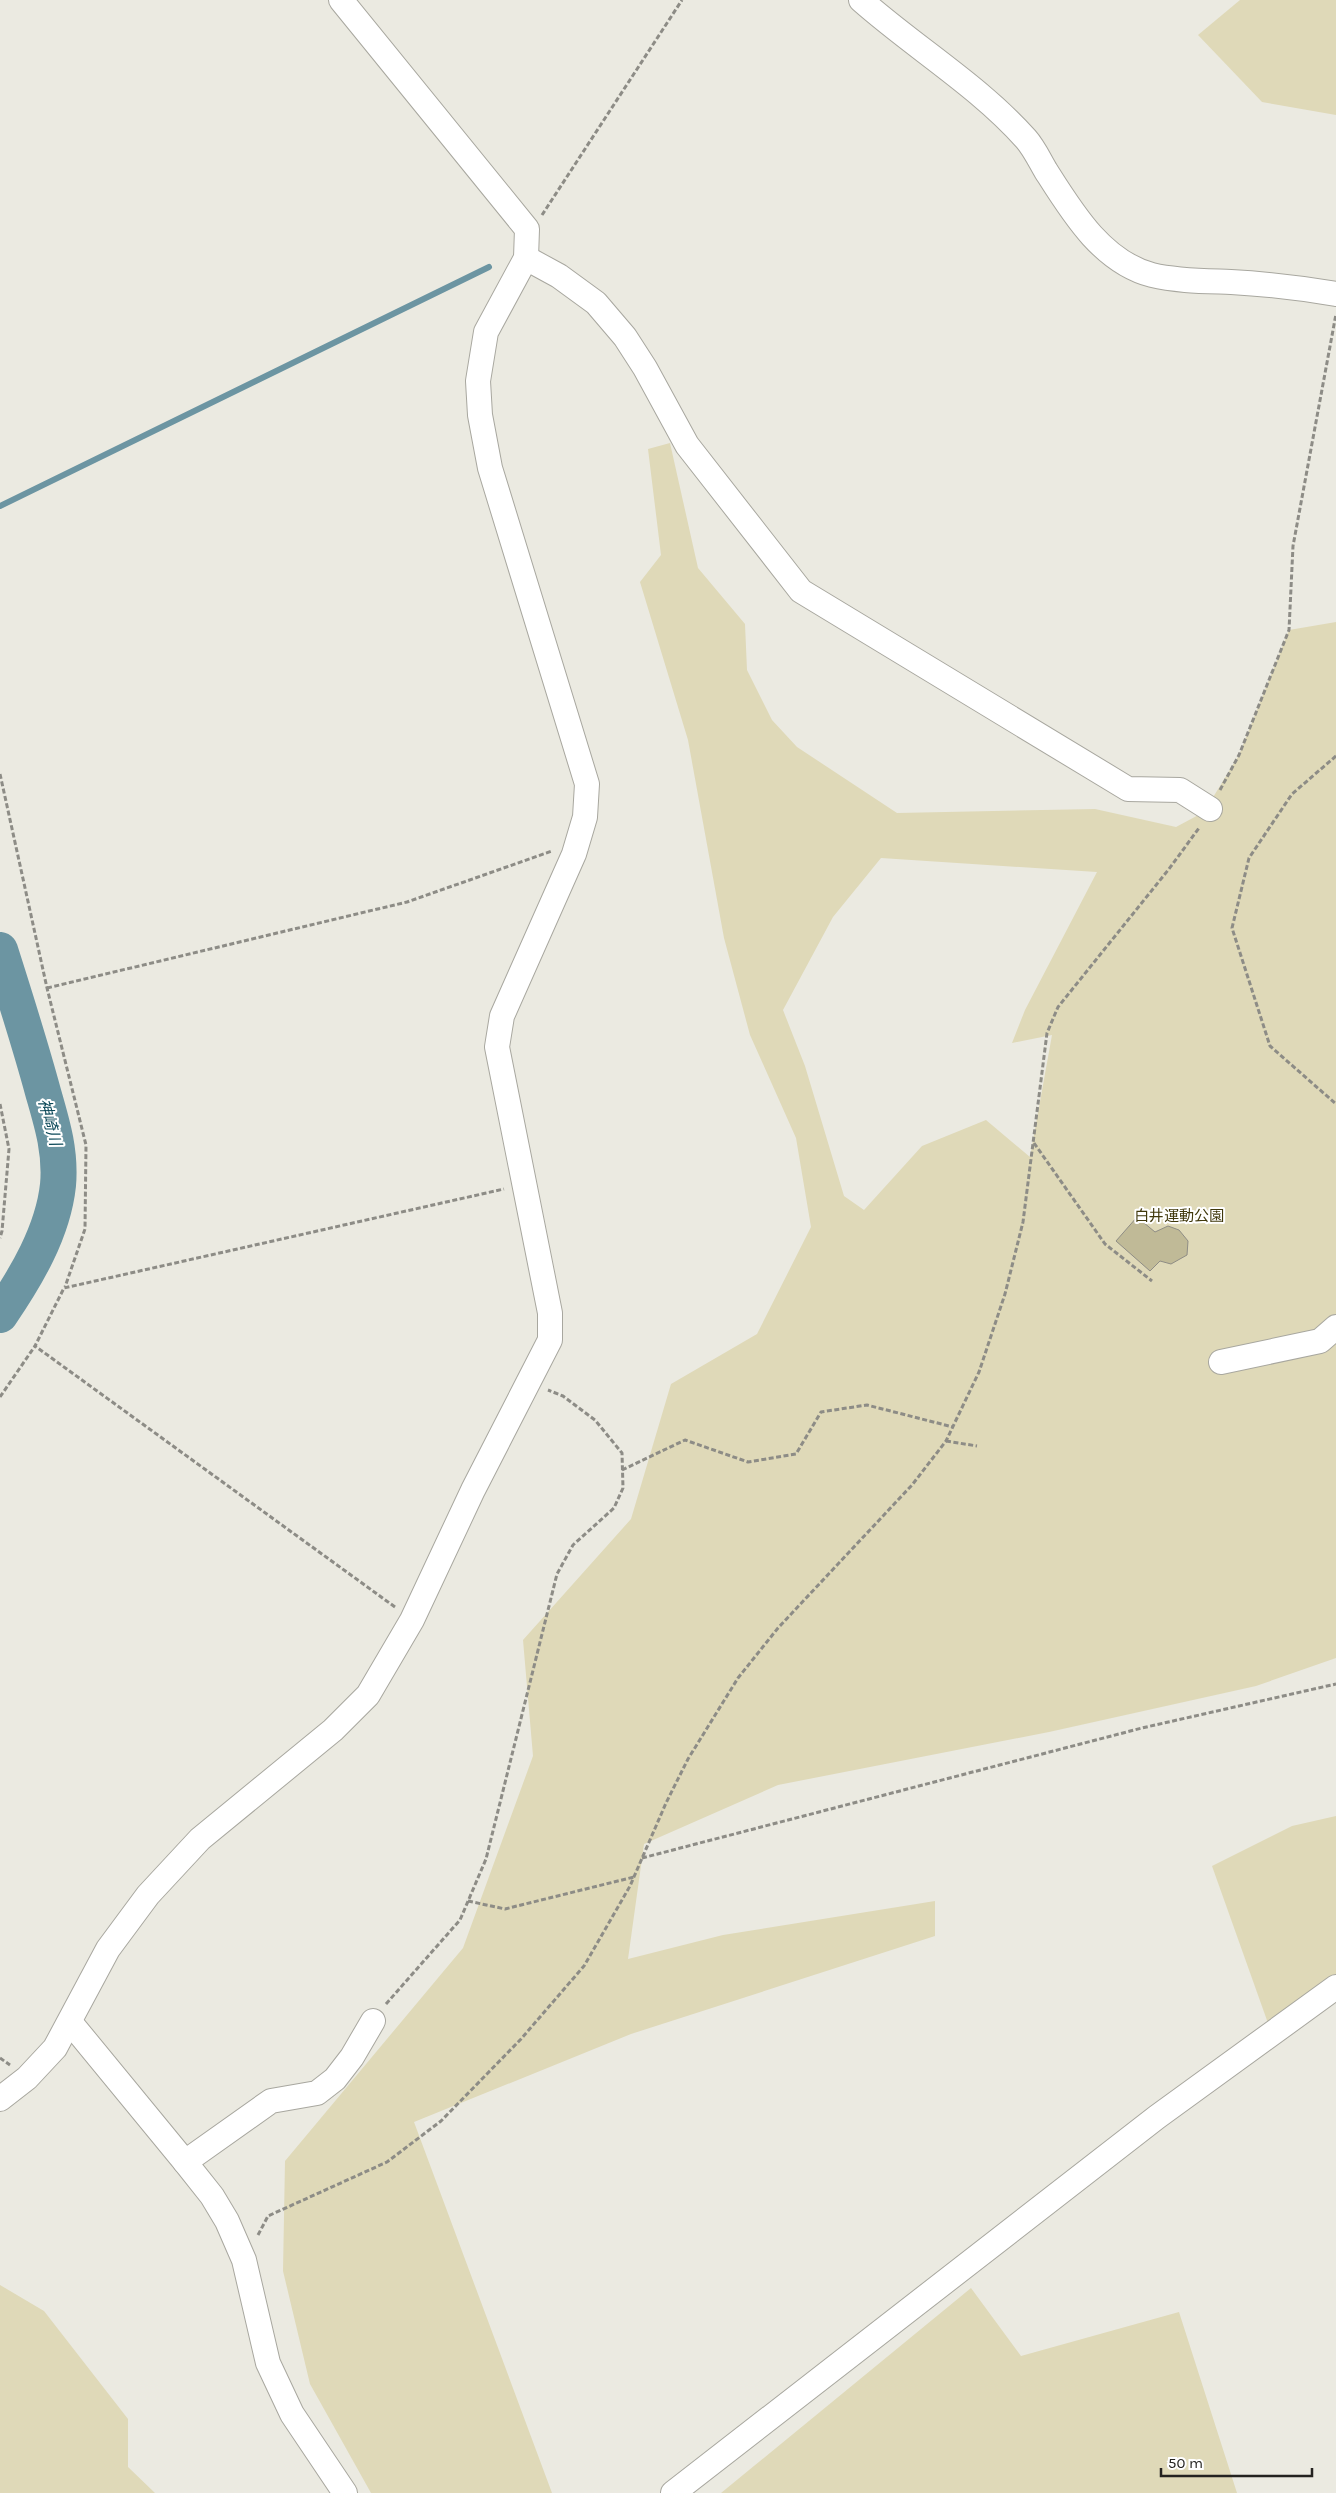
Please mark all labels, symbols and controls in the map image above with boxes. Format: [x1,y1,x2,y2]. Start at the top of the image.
water label: 神崎川 [35,1096,66,1150]
park label: 白井運動公園 [1134,1207,1224,1225]
scale bar [1161,2446,1312,2478]
text: 50 m [1168,2454,1203,2472]

